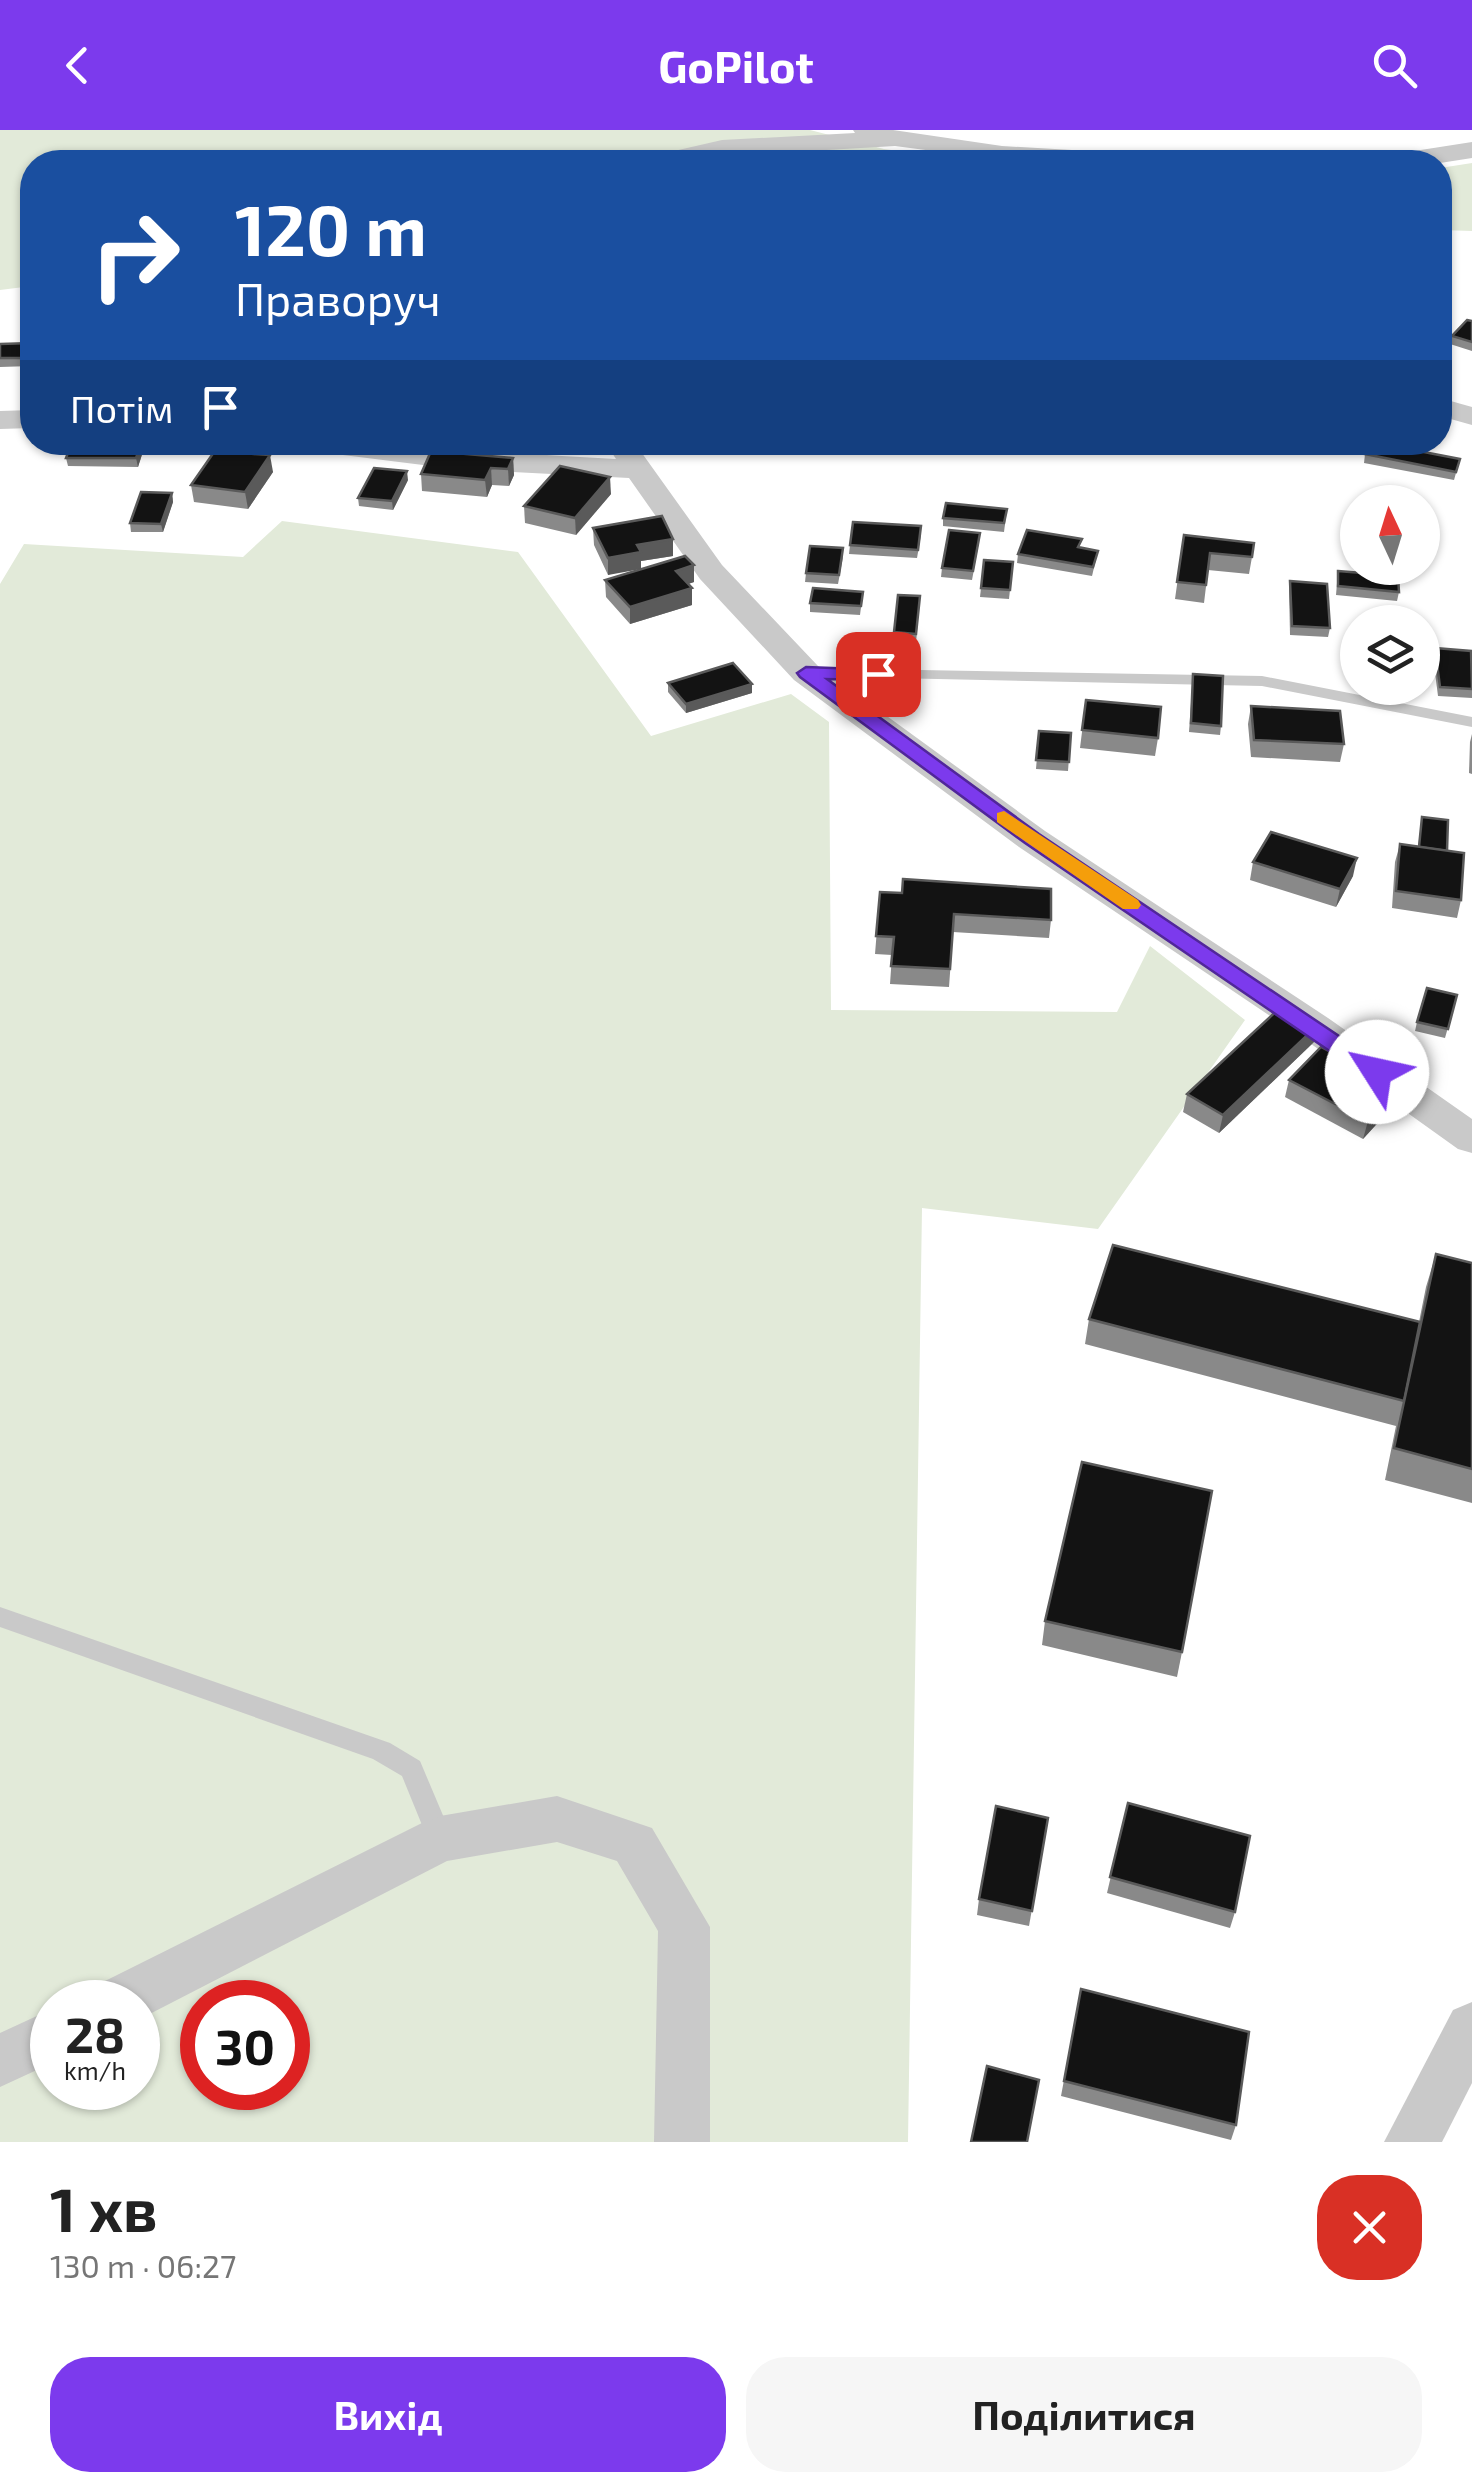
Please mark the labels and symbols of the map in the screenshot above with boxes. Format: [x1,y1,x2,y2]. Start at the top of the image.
north arrow [1340,485,1440,585]
pin [836,632,921,717]
position arrow [1325,1020,1429,1124]
speed limit sign: 30 [180,1980,310,2110]

